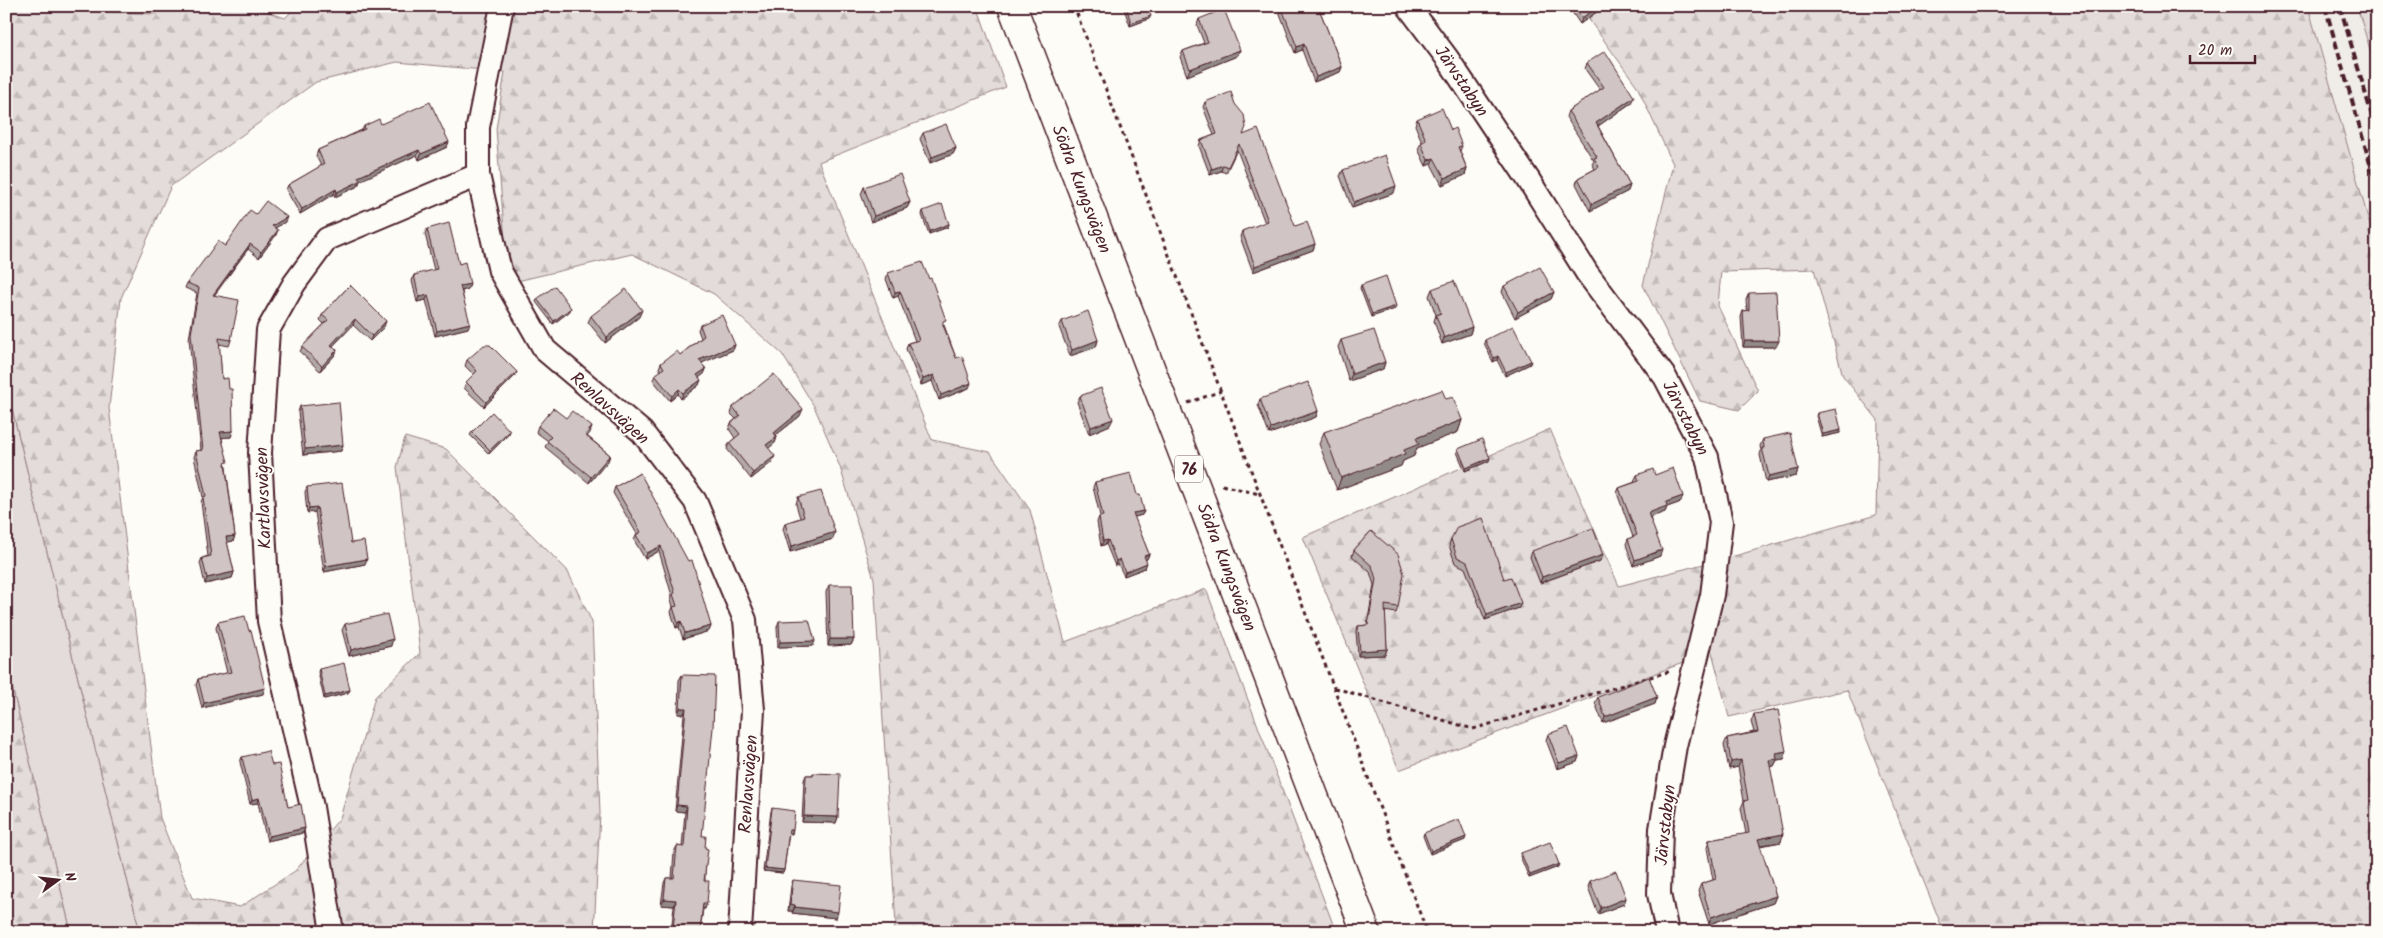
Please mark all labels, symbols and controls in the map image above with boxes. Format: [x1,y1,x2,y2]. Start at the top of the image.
scale bar [2190,32,2256,64]
text: 20 m [2198,39,2232,63]
street label: Järvstabyn [1426,40,1495,124]
street label: Södra Kungsvägen [1043,121,1118,258]
street label: Renlavsvägen [563,365,655,453]
street label: Järvstabyn [1653,376,1716,461]
street label: Kartlavsvägen [248,446,281,550]
road number: 76 [1175,456,1203,482]
street label: Södra Kungsvägen [1188,499,1263,636]
street label: Renlavsvägen [732,734,767,834]
street label: Järvstabyn [1648,783,1685,867]
north arrow [32,856,82,906]
text: N [58,870,81,884]

